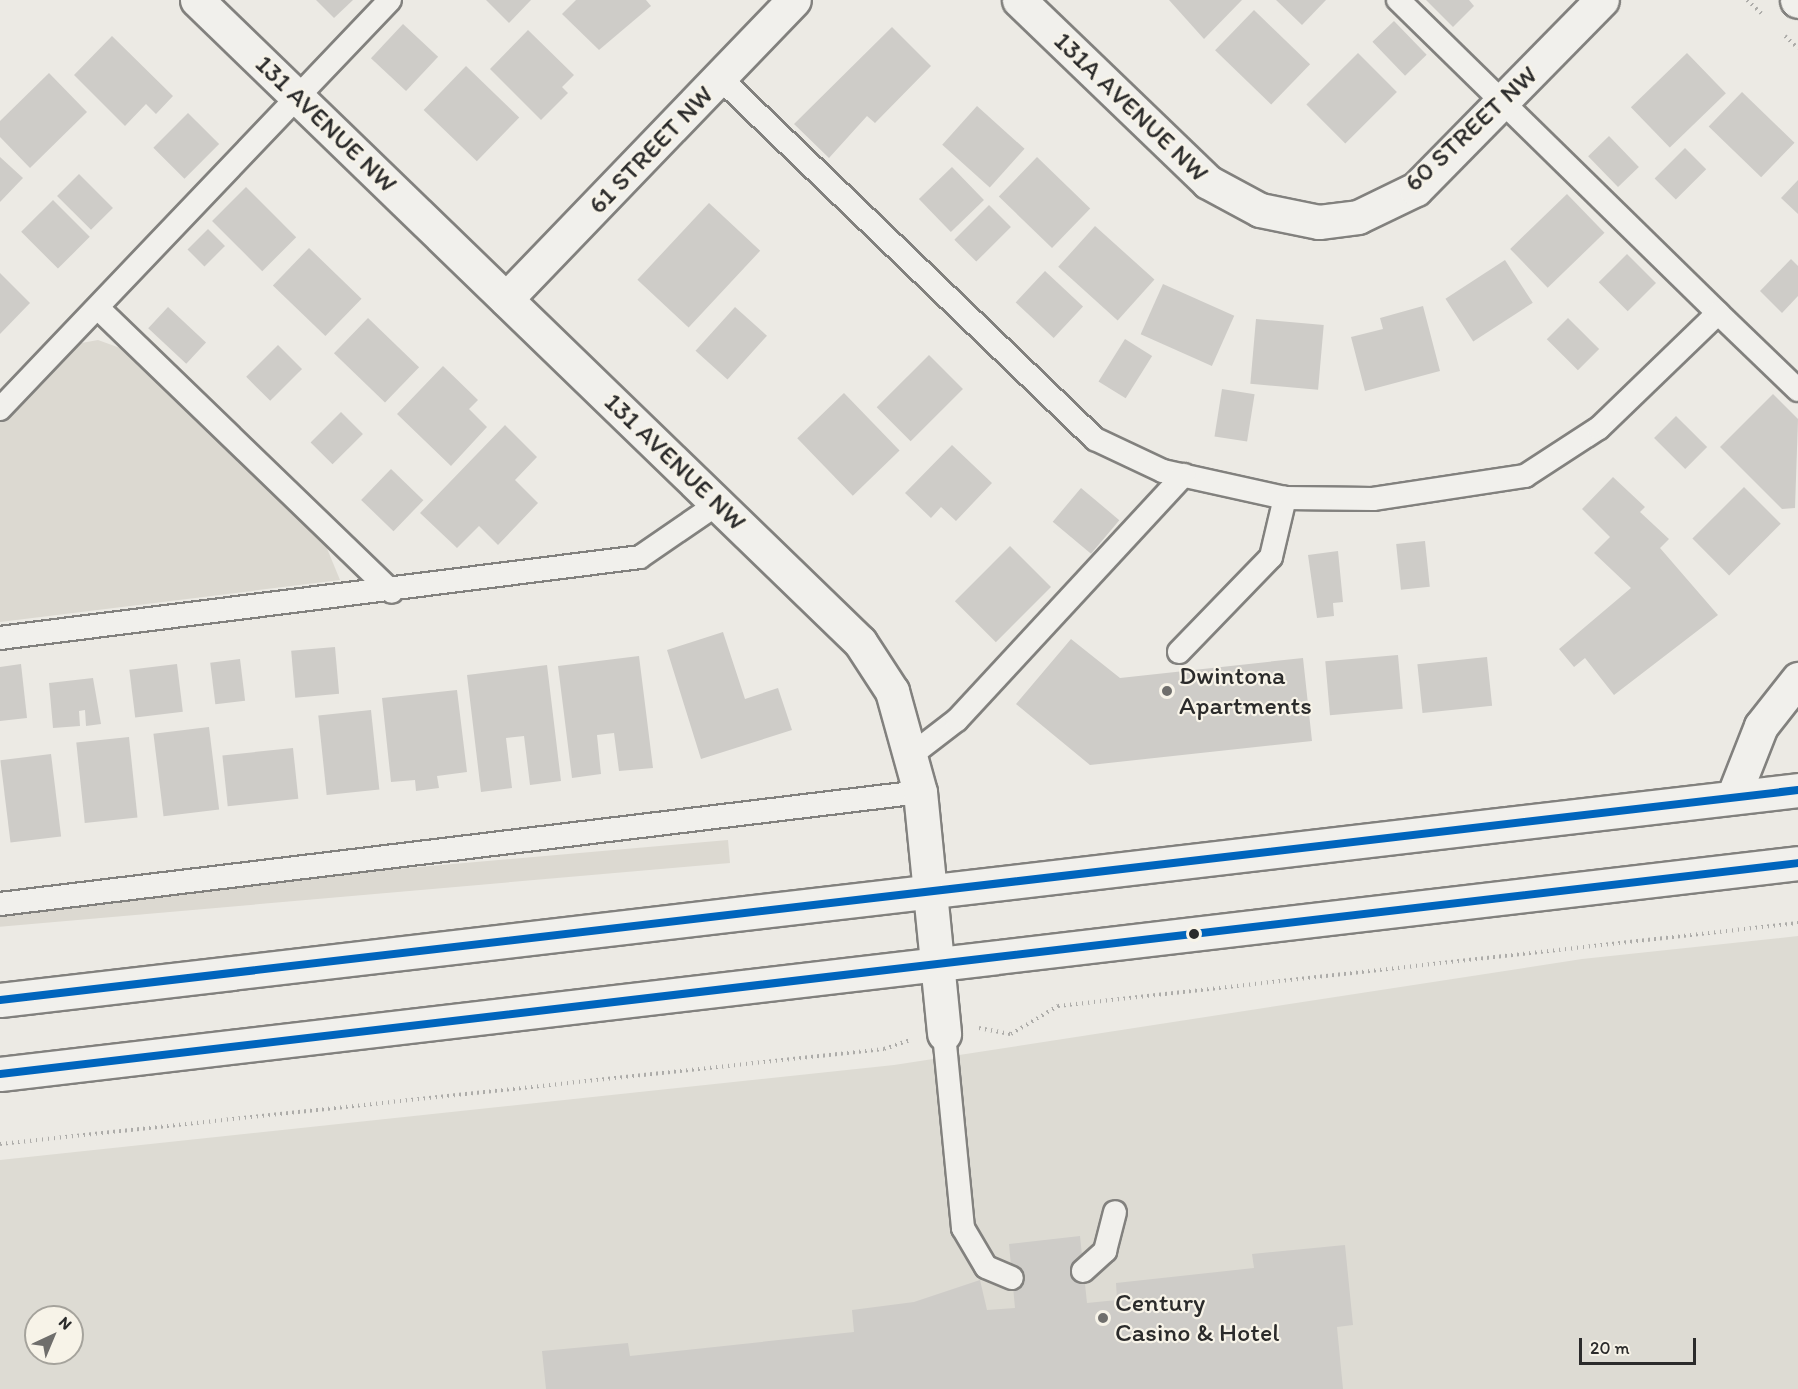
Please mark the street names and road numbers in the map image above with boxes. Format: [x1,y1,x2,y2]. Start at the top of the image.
street label: 131A AVENUE NW [1048,26,1214,188]
street label: 131 AVENUE NW [249,49,403,199]
street label: 60 STREET NW [1398,60,1544,198]
street label: 61 STREET NW [582,79,720,221]
street label: 131 AVENUE NW [598,387,752,537]

